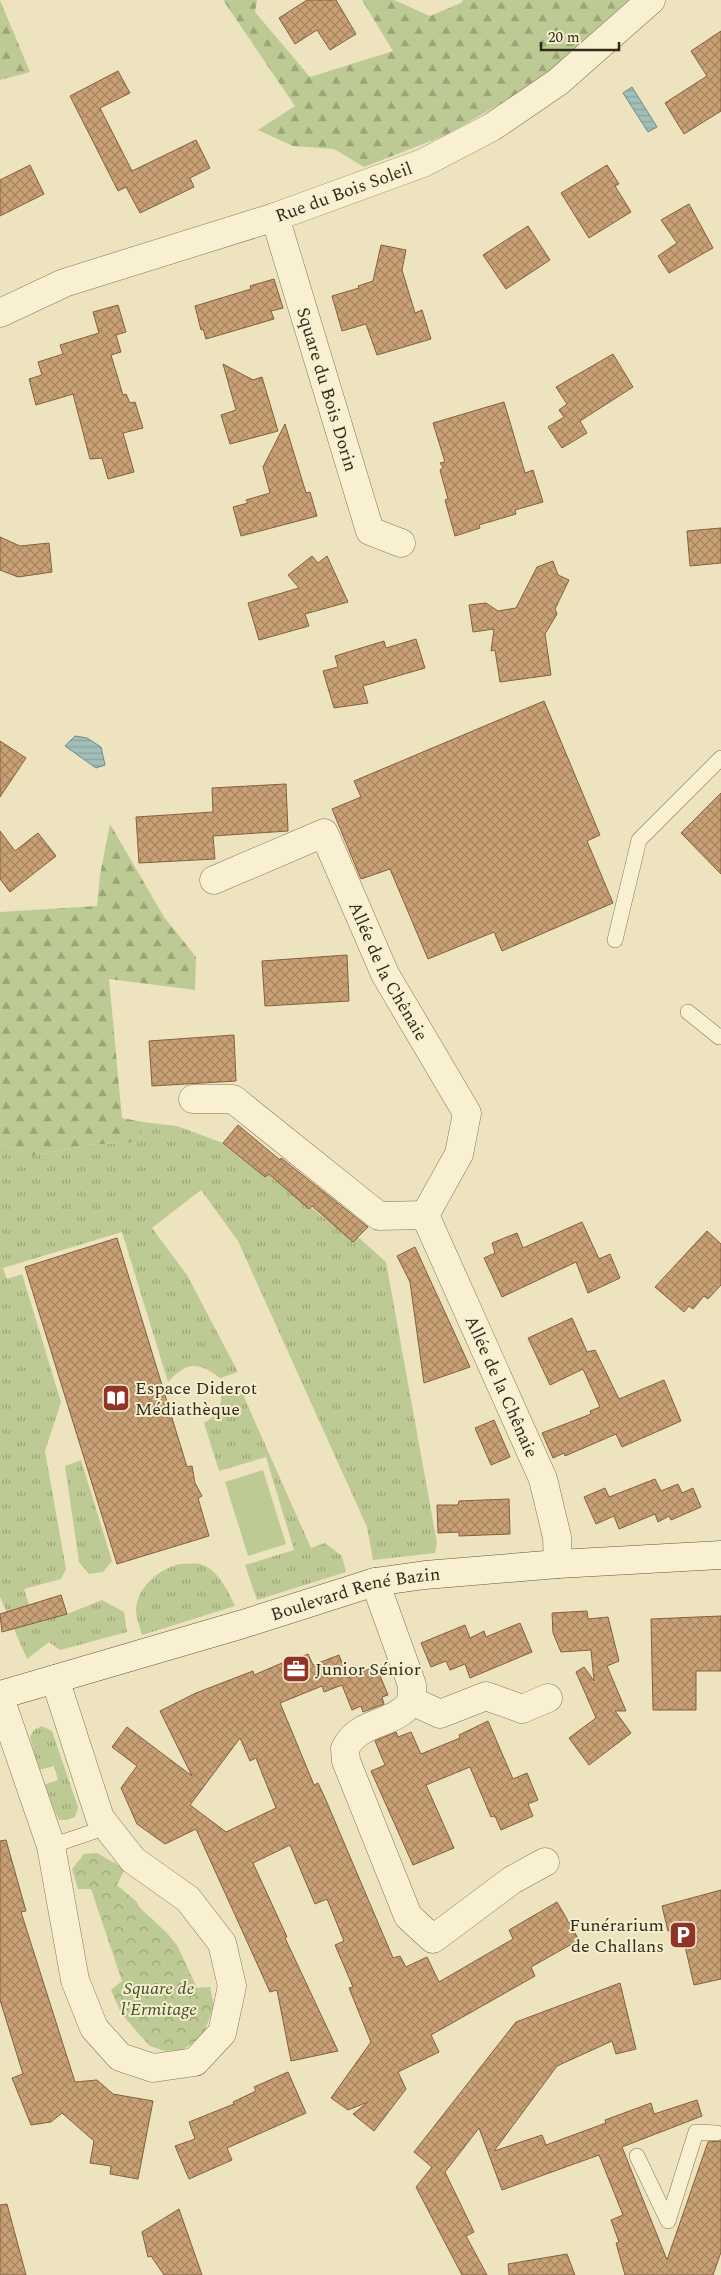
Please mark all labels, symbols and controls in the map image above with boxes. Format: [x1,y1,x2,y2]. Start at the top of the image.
scale bar [541,20,618,52]
text: 20 m [548,26,580,49]
street label: Rue du Bois Soleil [271,155,416,229]
street label: Square du Bois Dorin [290,304,365,475]
street label: Allée de la Chênaie [342,897,435,1046]
street label: Allée de la Chênaie [458,1311,545,1462]
place label: Espace Diderot Médiathèque [135,1375,257,1423]
library icon: Espace Diderot Médiathèque [101,1383,131,1413]
street label: Boulevard René Bazin [267,1560,441,1628]
office icon: Junior Sénior [281,1654,311,1684]
place label: Junior Sénior [315,1656,421,1683]
place label: Funérarium de Challans [569,1912,664,1960]
parking icon: Funérarium de Challans [668,1920,698,1950]
park label: Square de l'Ermitage [121,1975,197,2023]

